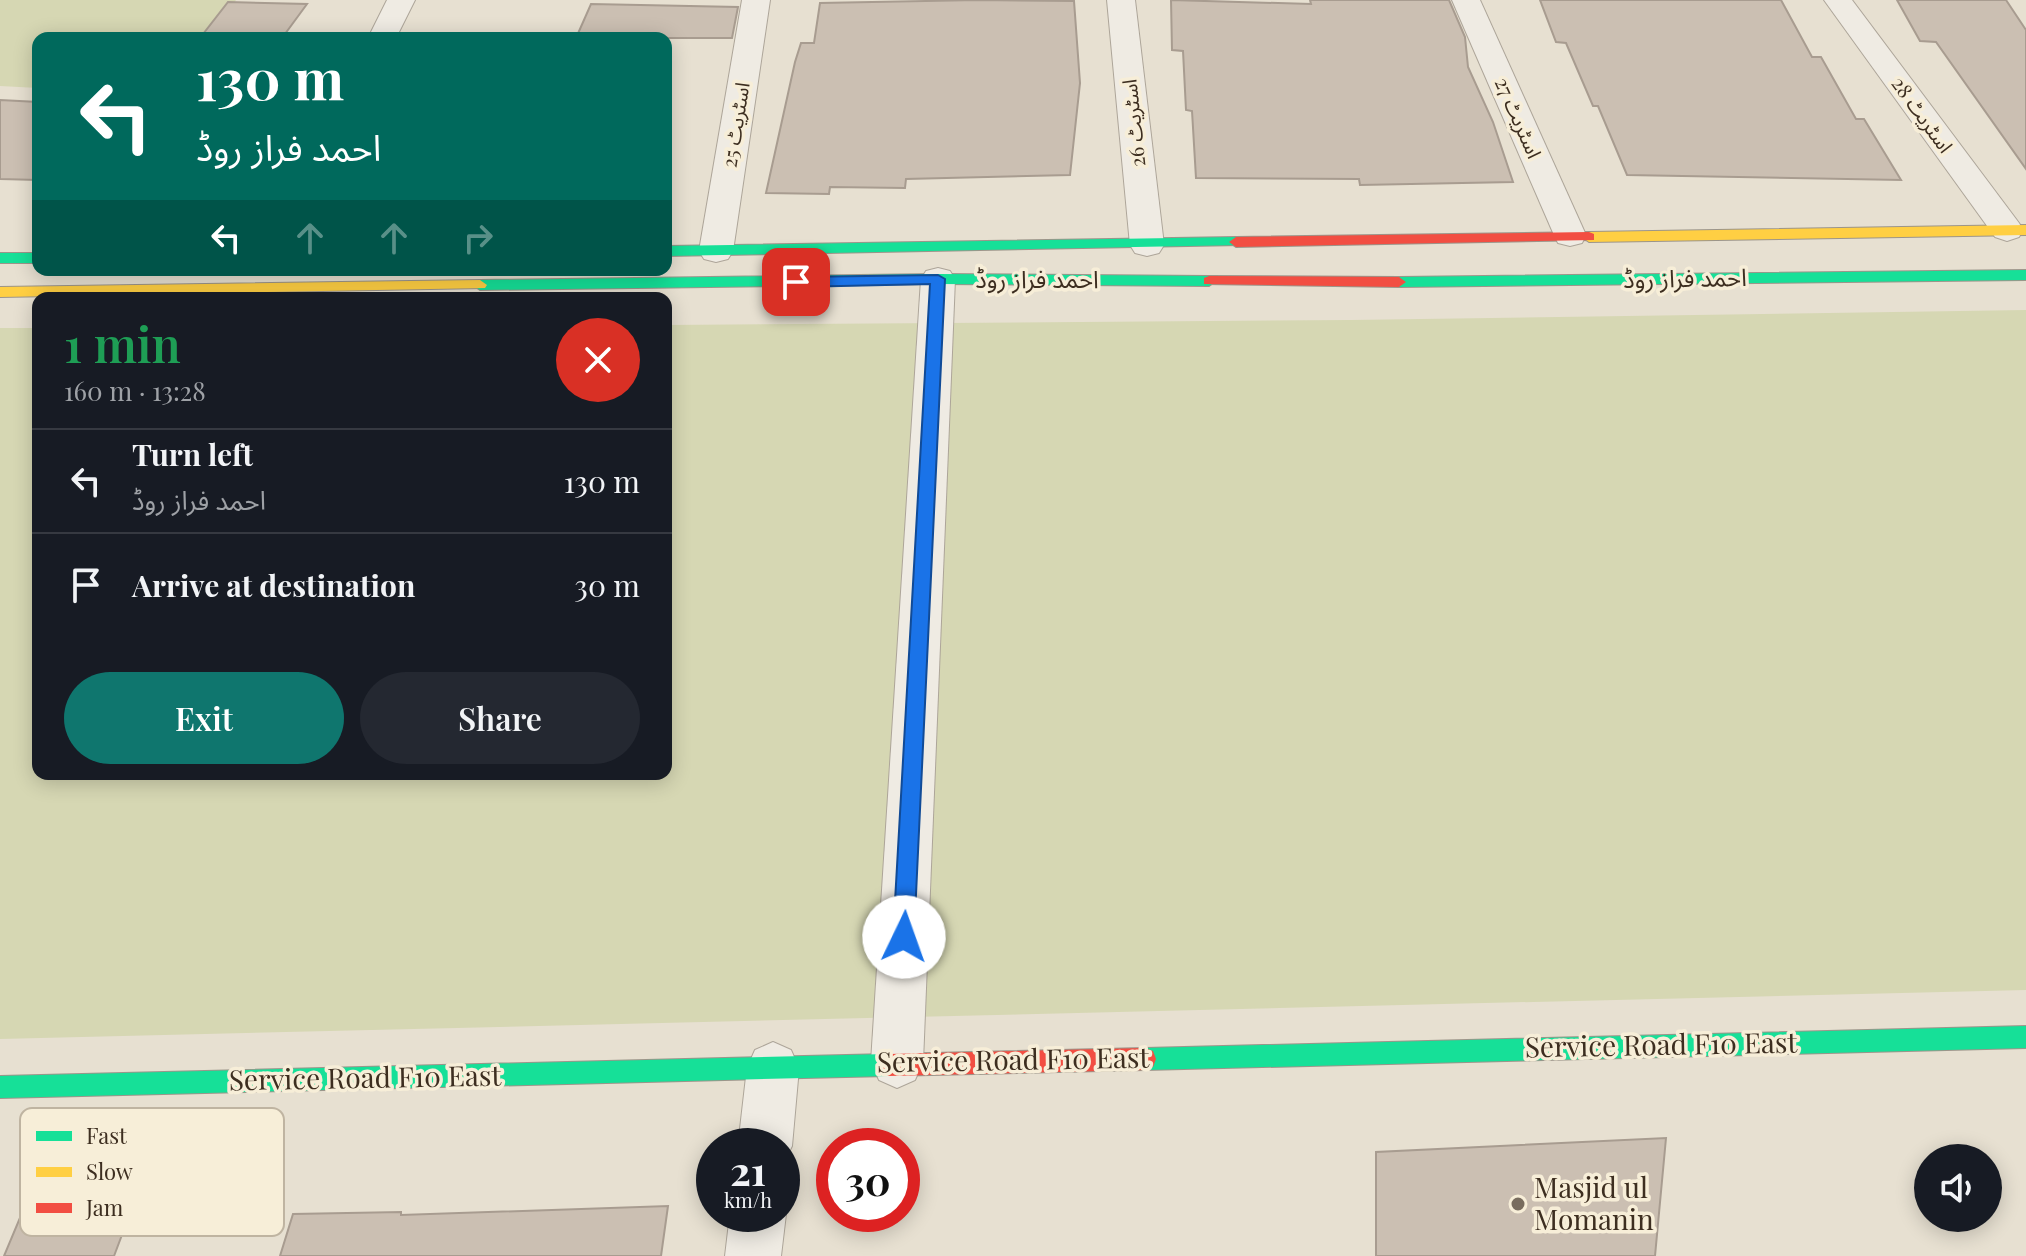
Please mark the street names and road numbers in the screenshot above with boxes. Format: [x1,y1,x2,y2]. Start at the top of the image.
street label: اسٹریٹ 28 [1886,71,1960,158]
street label: اسٹریٹ 27 [1490,73,1549,162]
street label: اسٹریٹ 26 [1114,78,1151,168]
street label: اسٹریٹ 25 [714,80,755,169]
street label: احمد فراز روڈ [1623,260,1747,294]
street label: احمد فراز روڈ [975,262,1099,294]
street label: Service Road F10 East [1524,1023,1799,1064]
street label: Service Road F10 East [876,1038,1151,1079]
street label: Service Road F10 East [228,1056,503,1097]

